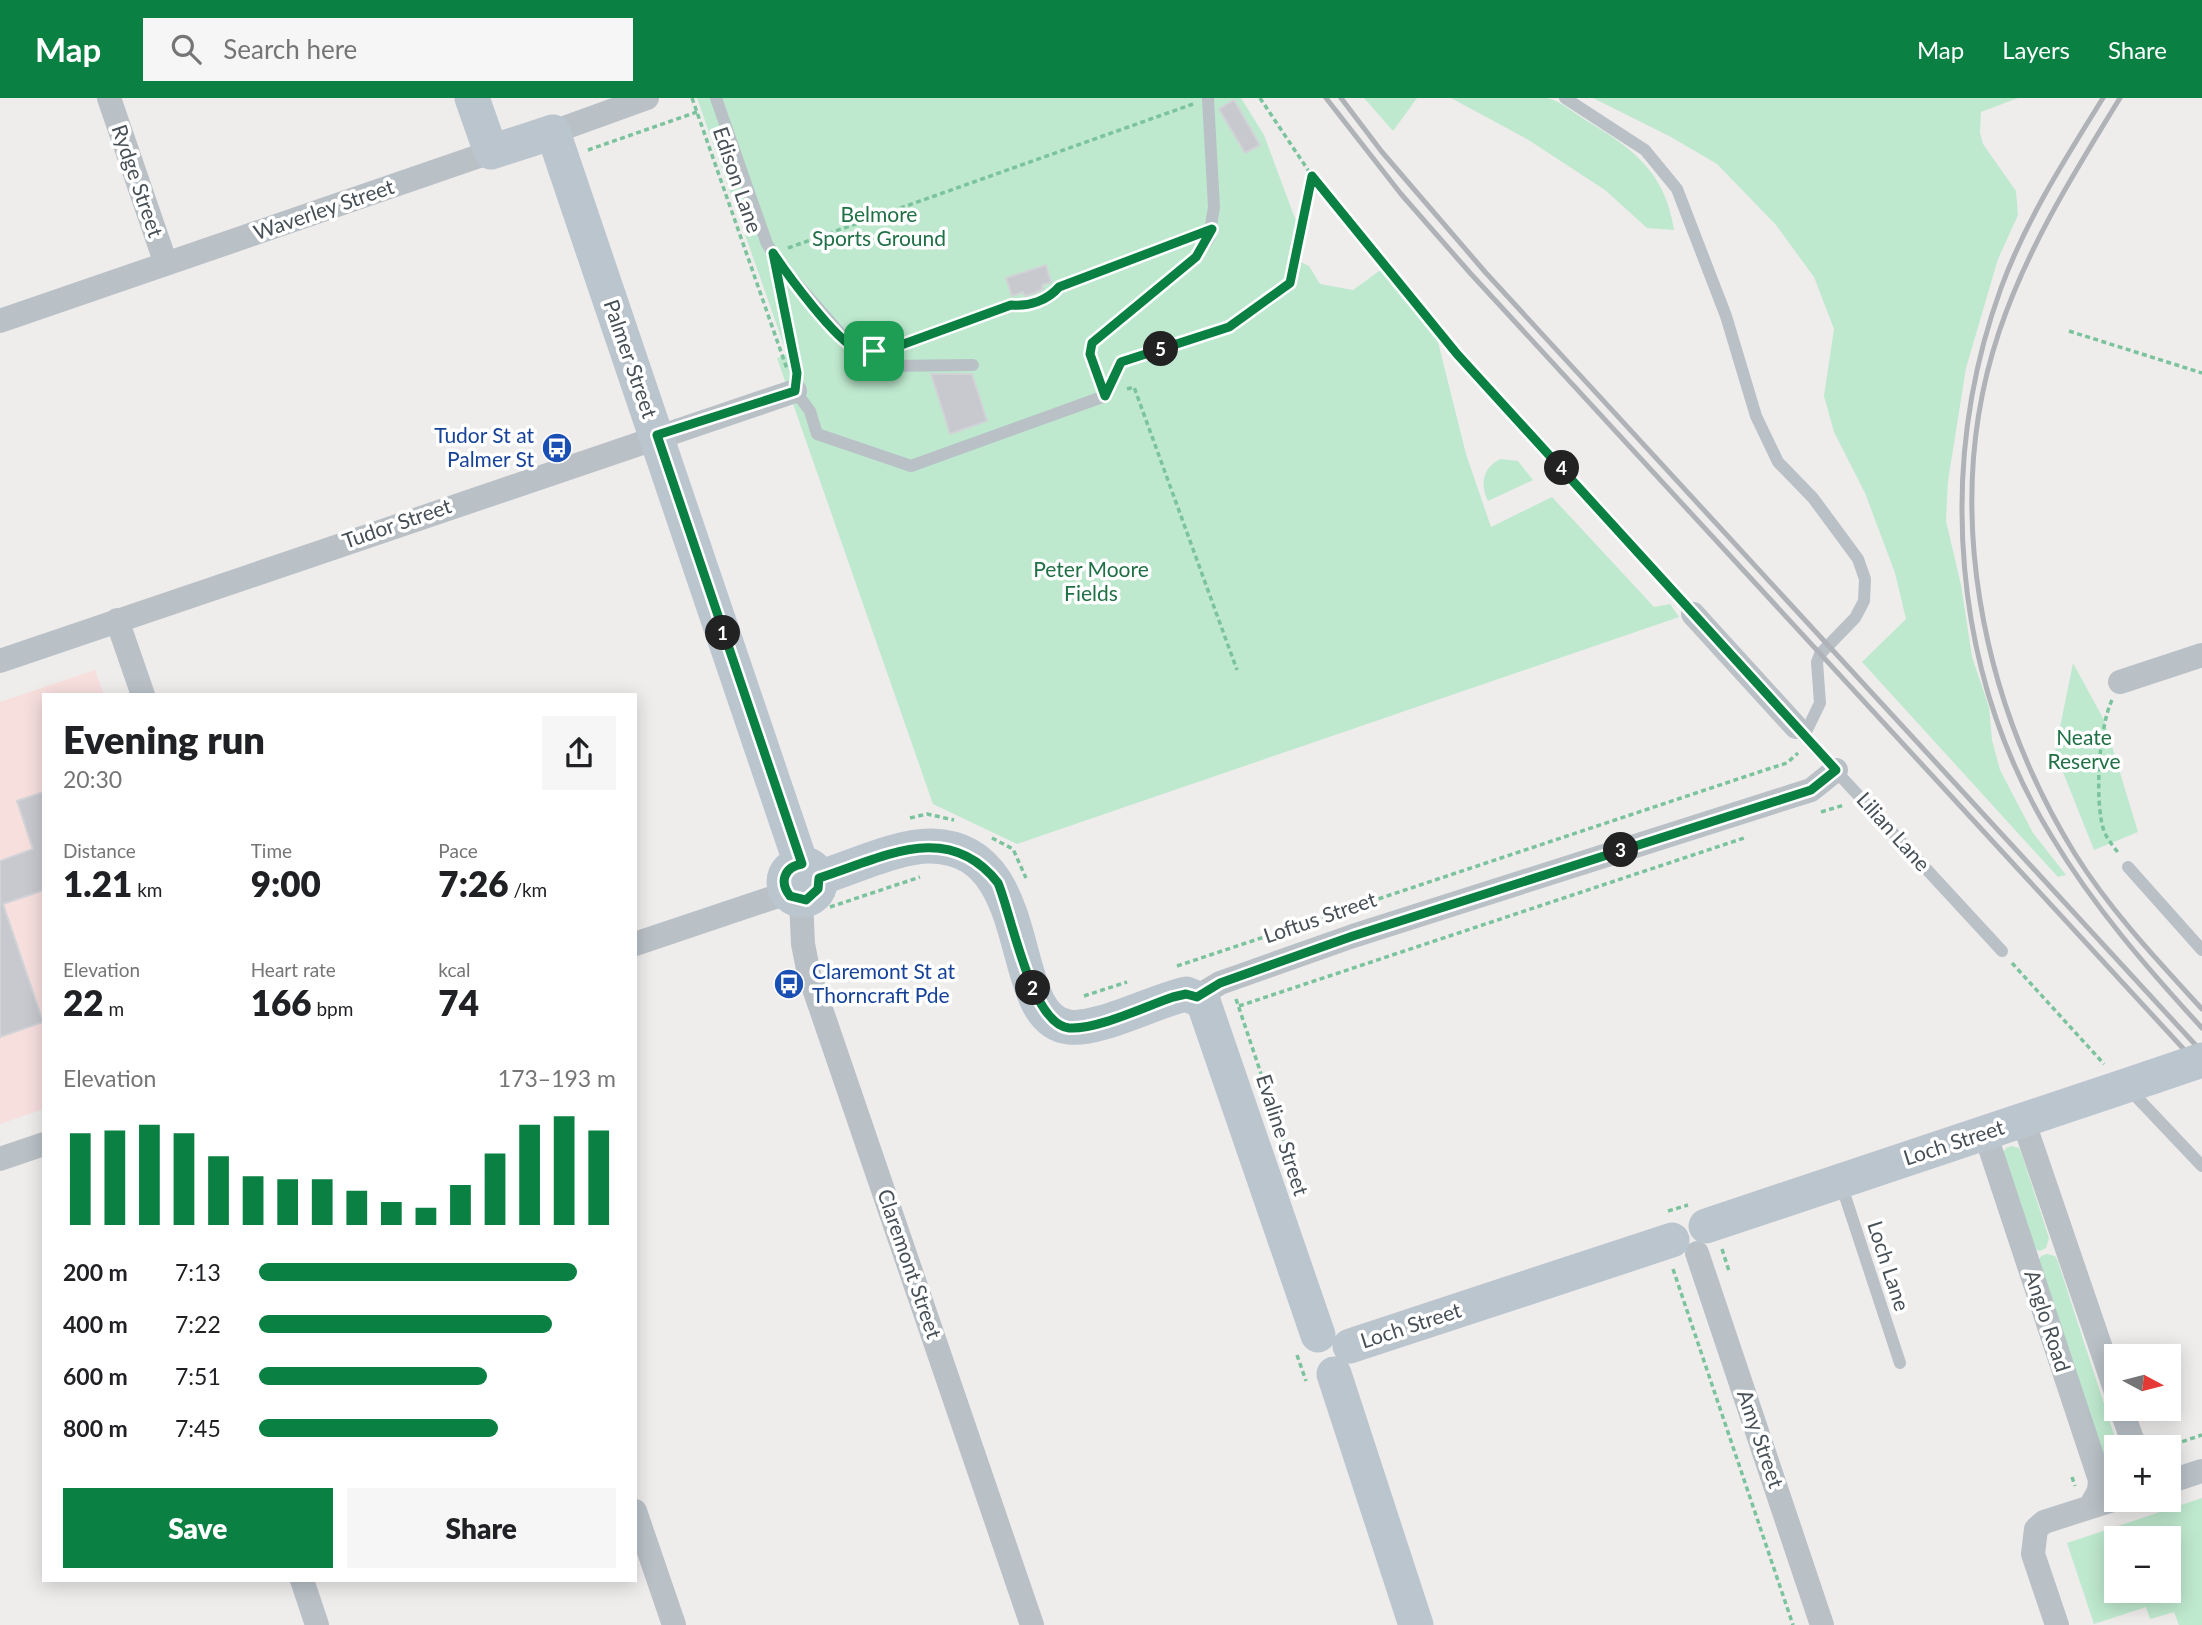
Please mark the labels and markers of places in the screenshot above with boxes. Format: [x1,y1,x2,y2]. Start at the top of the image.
pin [844,321,904,381]
pin: 5 [1144,331,1178,366]
place label: Tudor St at Palmer St [434,422,534,471]
bus stop icon: Tudor St at Palmer St [540,431,574,465]
pin: 4 [1544,450,1580,486]
pin: 1 [706,616,740,650]
pin: 3 [1604,832,1638,868]
place label: Claremont St at Thorncraft Pde [812,958,956,1007]
bus stop icon: Claremont St at Thorncraft Pde [772,967,806,1001]
pin: 2 [1016,970,1050,1006]

